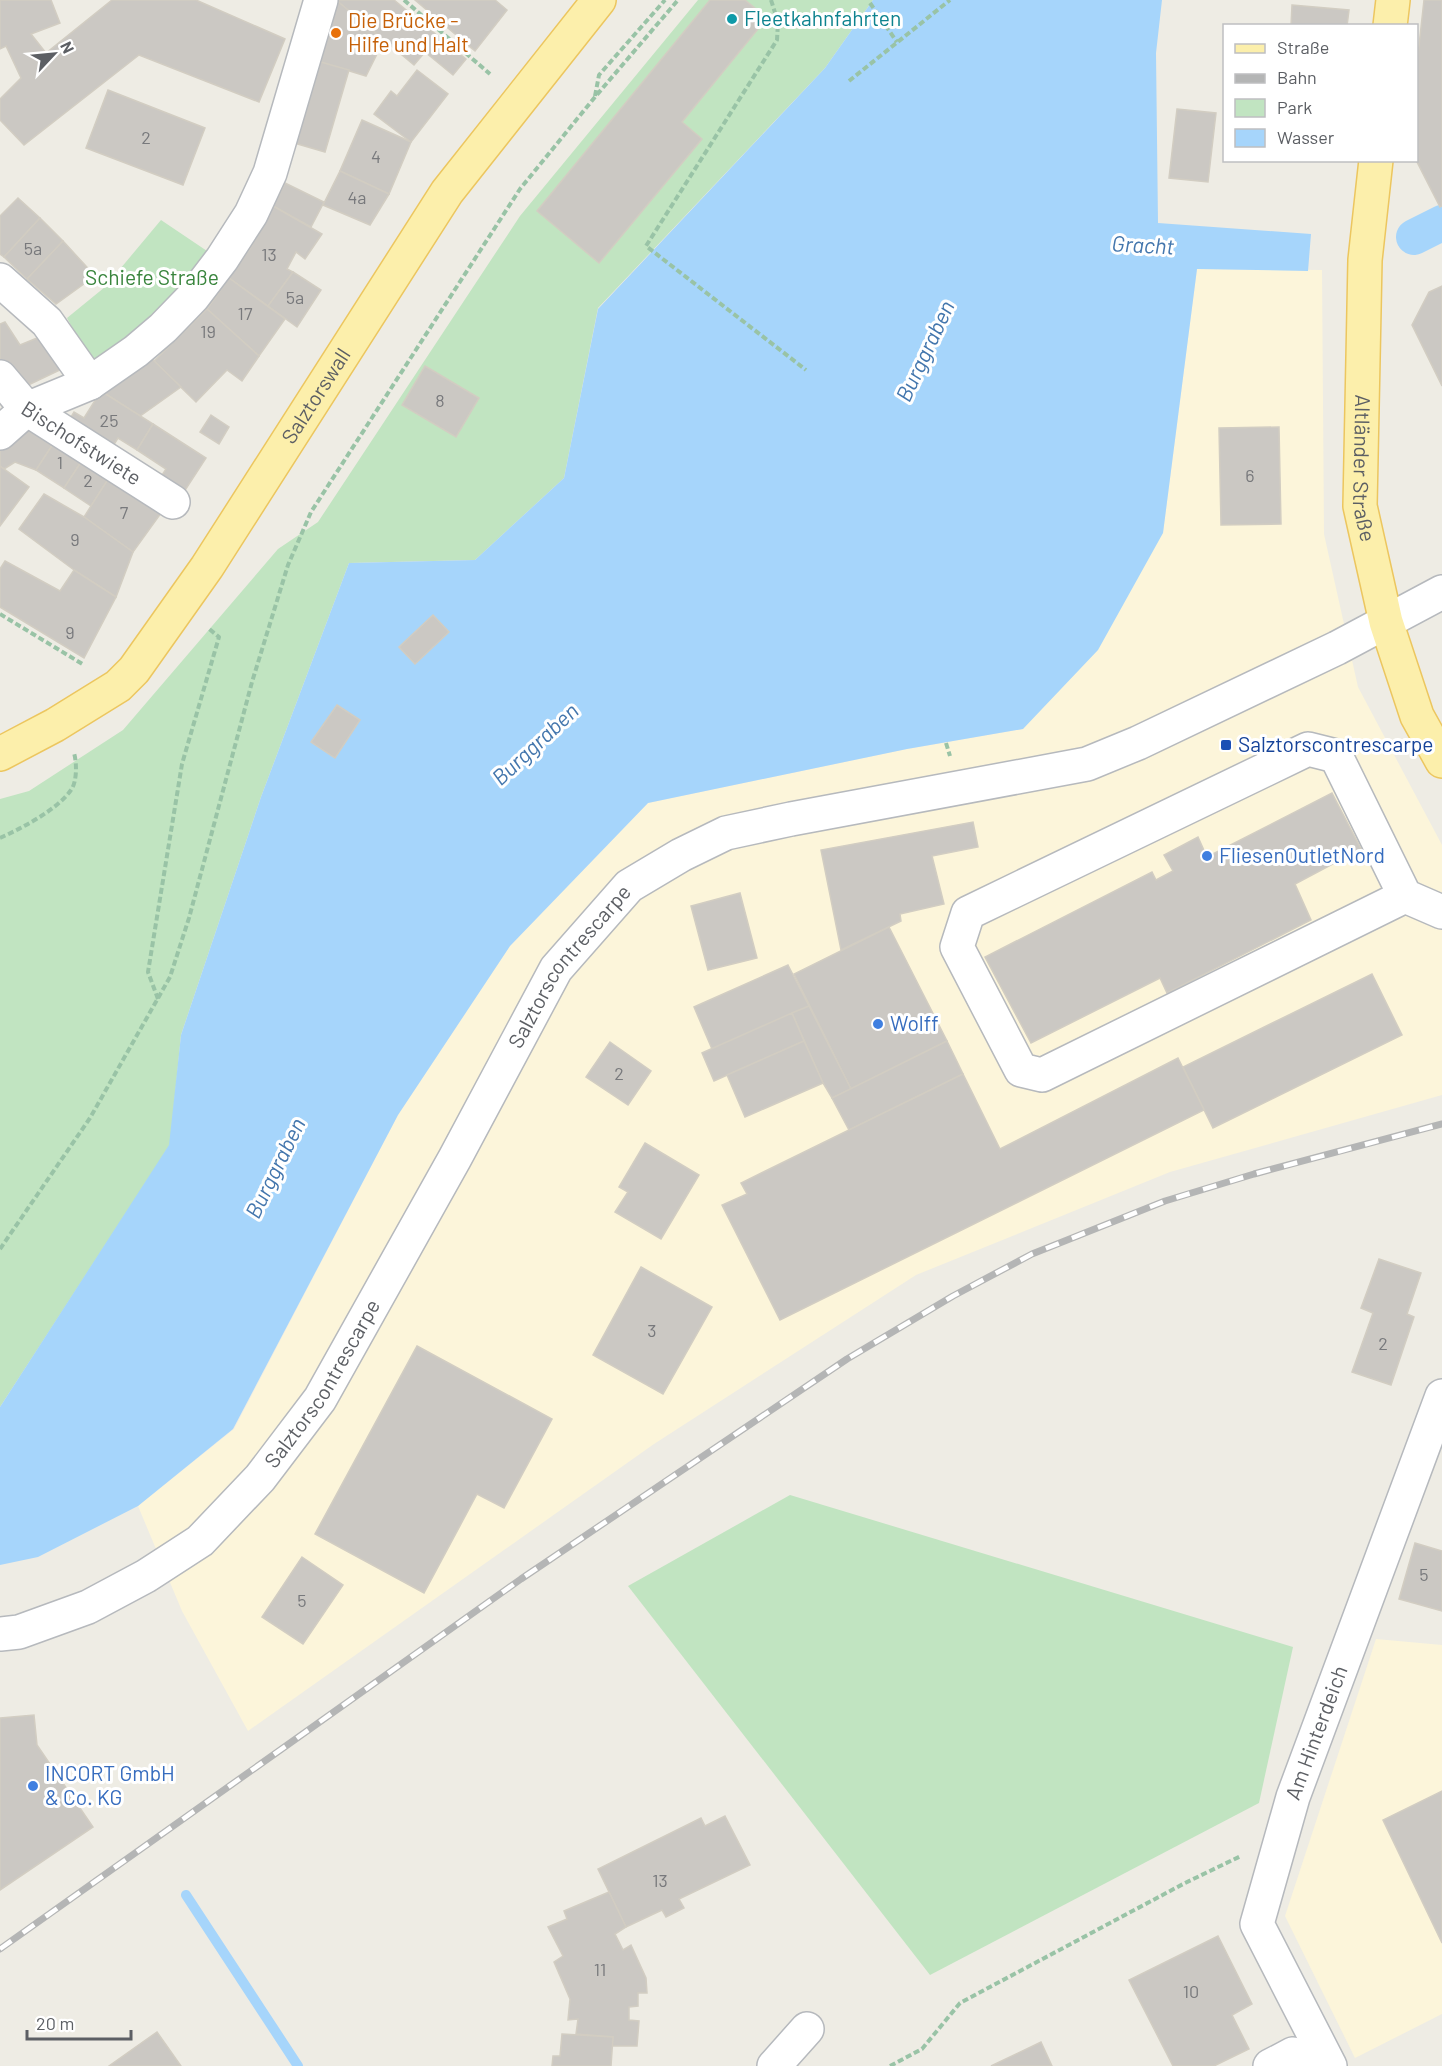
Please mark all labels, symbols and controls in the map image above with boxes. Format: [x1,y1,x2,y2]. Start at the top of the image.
place label: Fleetkahnfahrten [744,5,901,30]
place label: Die Brücke - Hilfe und Halt [348,7,469,56]
marker: Fleetkahnfahrten [725,12,739,26]
north arrow [24,24,84,84]
legend [1223,24,1418,162]
marker: Die Brücke - Hilfe und Halt [329,26,343,40]
text: Straße [1277,36,1329,58]
text: N [57,38,79,56]
text: Bahn [1277,66,1317,88]
text: Park [1277,96,1312,118]
house number: 2 [141,126,151,148]
text: Wasser [1277,126,1335,148]
house number: 4 [371,145,381,167]
house number: 4a [347,186,367,208]
water label: Gracht [1111,229,1175,259]
house number: 5a [24,237,42,259]
house number: 13 [261,243,277,265]
park label: Schiefe Straße [85,264,219,289]
house number: 5a [286,286,304,308]
water label: Burggraben [889,296,959,405]
house number: 17 [238,302,253,324]
house number: 19 [200,320,216,342]
street label: Salztorswall [275,343,355,448]
house number: 8 [435,389,445,411]
street label: Altländer Straße [1349,394,1382,544]
street label: Bischofstwiete [17,395,146,490]
house number: 25 [100,409,118,431]
house number: 1 [57,451,63,473]
house number: 6 [1245,464,1255,486]
house number: 2 [83,469,93,491]
house number: 7 [120,501,129,523]
house number: 9 [70,528,80,550]
house number: 9 [65,621,75,643]
water label: Burggraben [486,697,583,790]
place label: Salztorscontrescarpe [1238,731,1433,756]
marker: Salztorscontrescarpe [1219,738,1233,752]
place label: FliesenOutletNord [1219,842,1385,867]
marker: FliesenOutletNord [1200,849,1214,863]
street label: Salztorscontrescarpe [502,879,635,1052]
place label: Wolff [890,1010,939,1035]
marker: Wolff [871,1017,885,1031]
house number: 2 [614,1062,624,1084]
water label: Burggraben [239,1113,310,1222]
street label: Salztorscontrescarpe [258,1294,384,1472]
house number: 3 [647,1319,657,1341]
house number: 2 [1378,1332,1388,1354]
house number: 5 [1419,1563,1429,1585]
house number: 5 [297,1589,307,1611]
street label: Am Hinterdeich [1279,1662,1352,1803]
place label: INCORT GmbH & Co. KG [45,1760,175,1809]
marker: INCORT GmbH & Co. KG [26,1779,40,1793]
house number: 13 [652,1869,668,1891]
house number: 11 [594,1958,606,1980]
house number: 10 [1183,1980,1199,2002]
scale bar [27,2003,130,2041]
text: 20 m [36,2012,74,2034]

